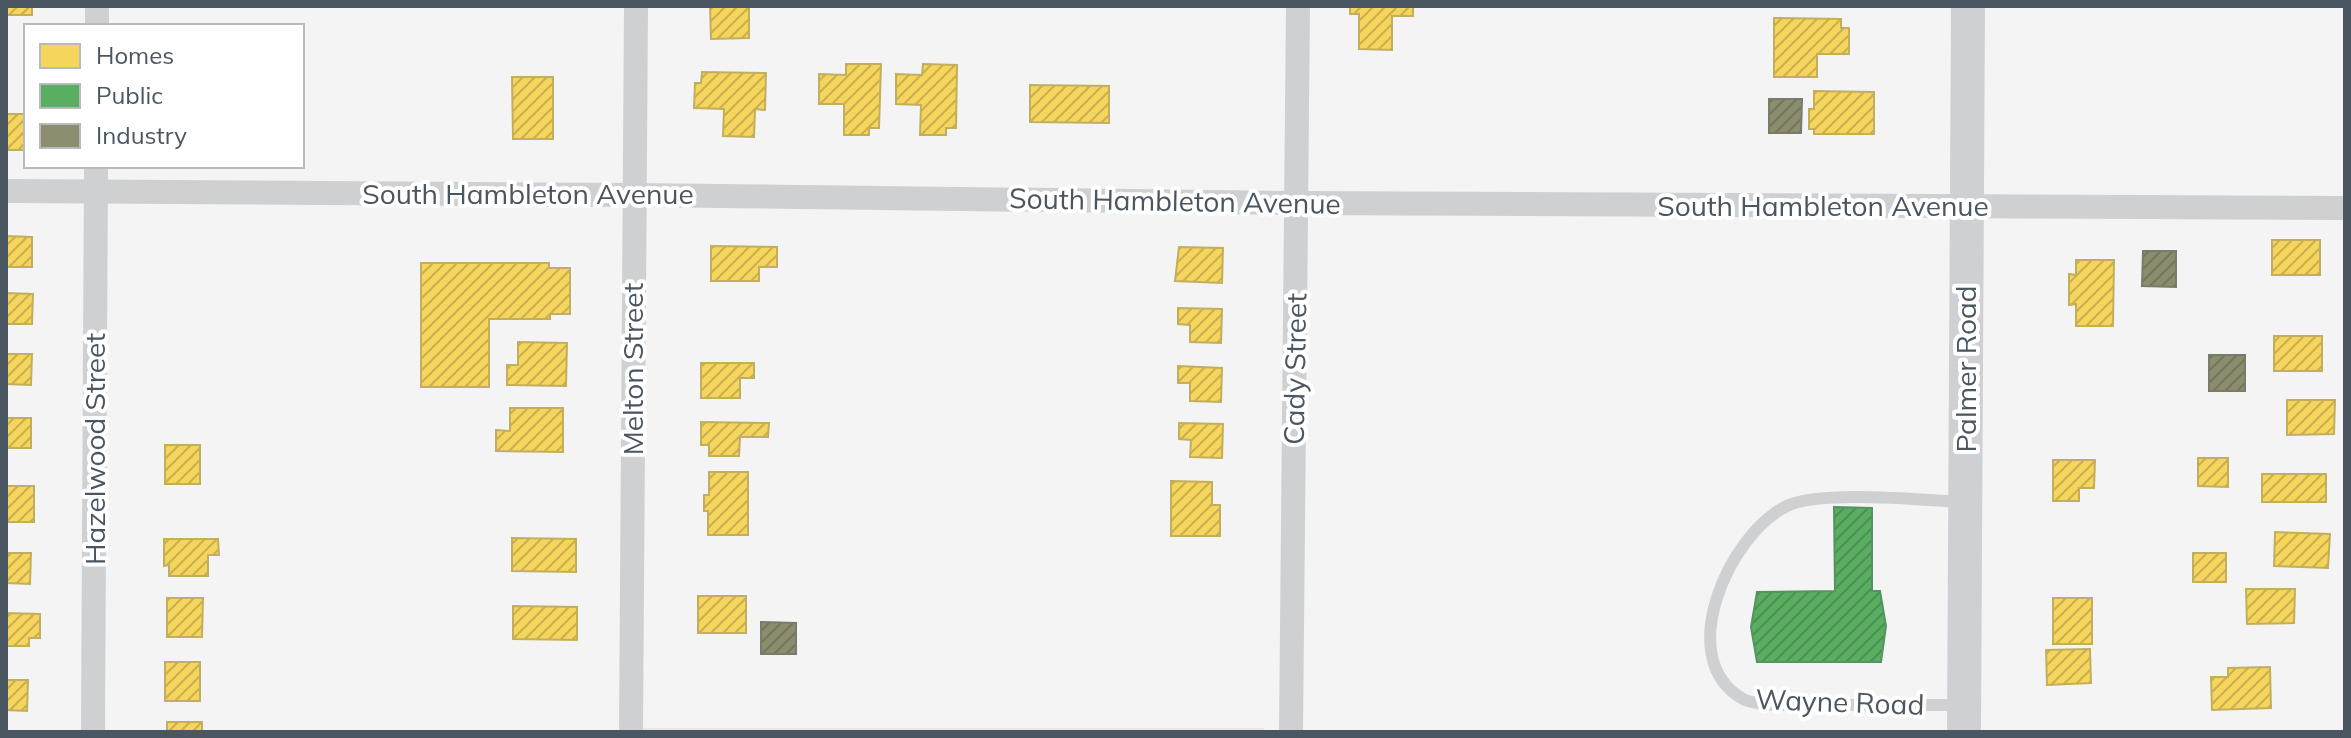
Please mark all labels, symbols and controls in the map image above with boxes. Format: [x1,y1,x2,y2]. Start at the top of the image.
legend [24,24,304,168]
text: Homes [96,40,174,70]
text: Public [96,80,163,110]
text: Industry [96,120,187,150]
street label: South Hambleton Avenue [362,176,694,211]
street label: South Hambleton Avenue [1009,180,1341,221]
street label: South Hambleton Avenue [1657,188,1989,223]
street label: Melton Street [615,282,650,455]
street label: Palmer Road [1948,286,1983,452]
street label: Cady Street [1276,293,1313,445]
street label: Hazelwood Street [77,333,112,565]
street label: Wayne Road [1755,681,1925,722]

